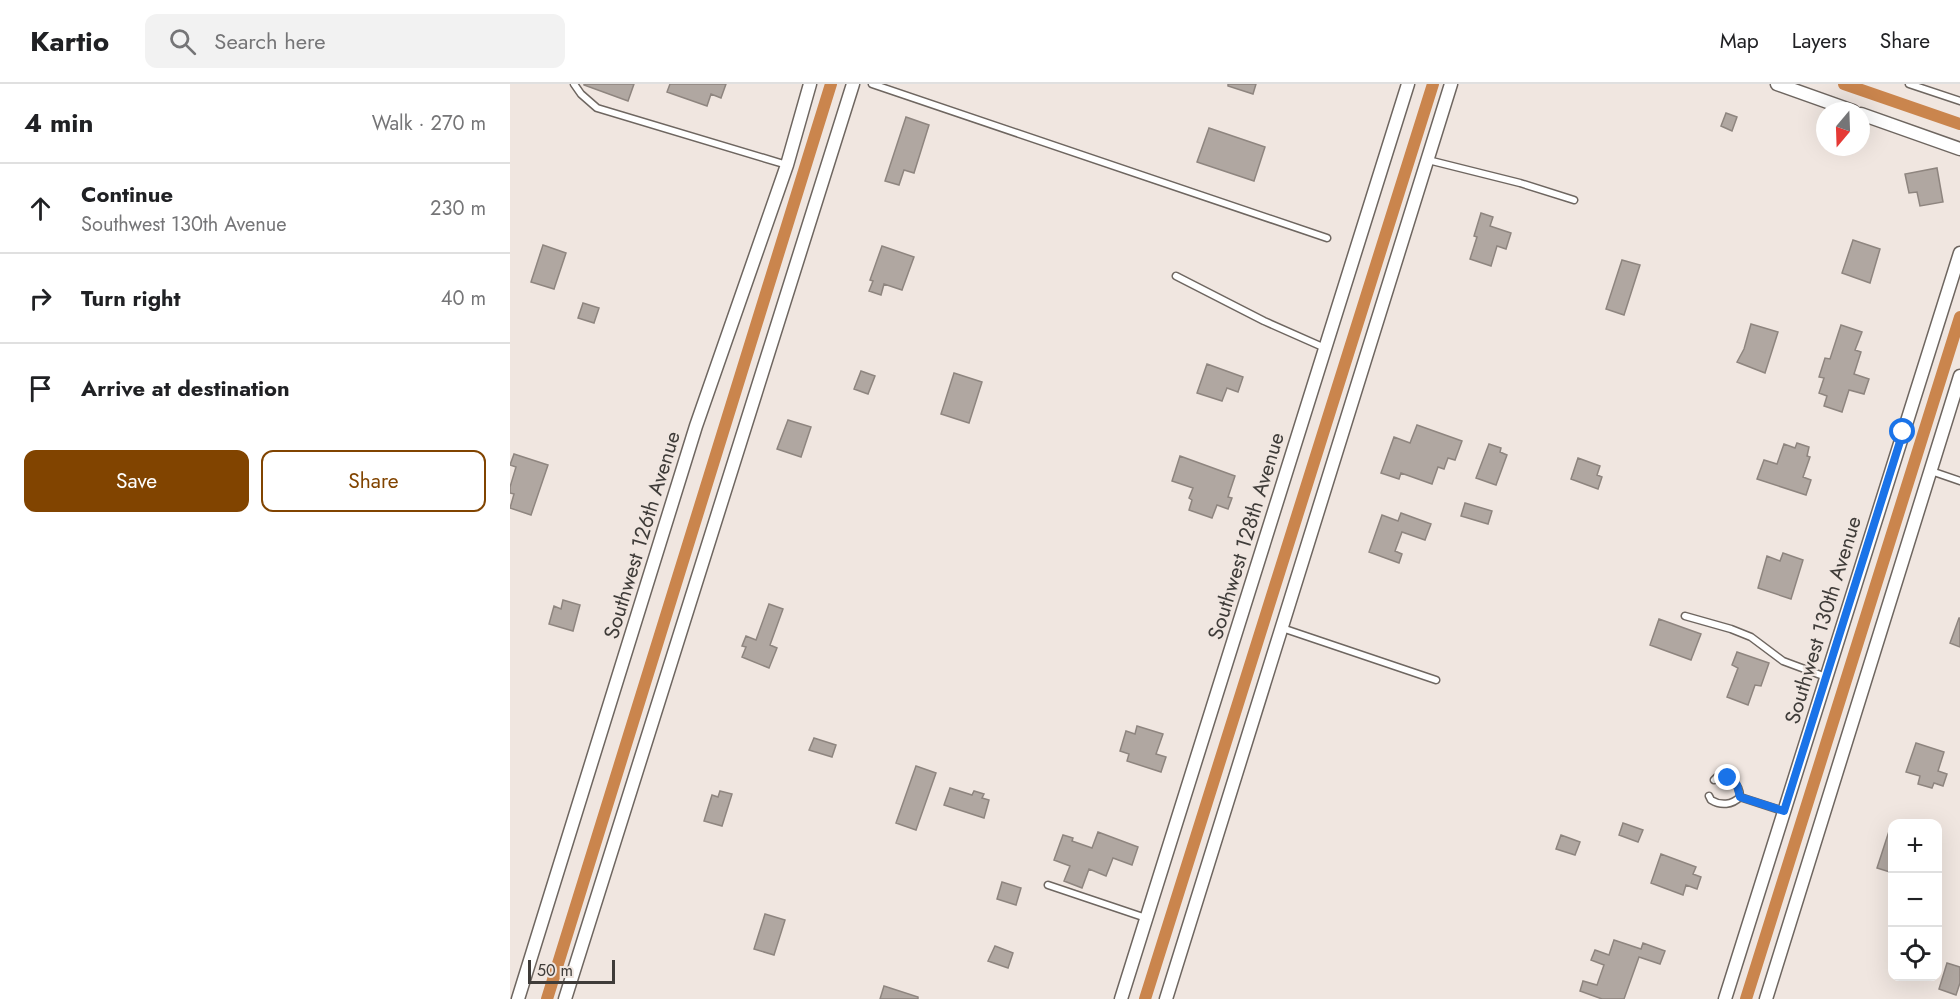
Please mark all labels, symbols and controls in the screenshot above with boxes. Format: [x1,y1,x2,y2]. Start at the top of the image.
search box [145,14,565,68]
text: Kartio [30,21,109,62]
icon: search [166,25,199,58]
text: Search here [214,25,326,57]
text: Map [1720,26,1759,56]
text: Layers [1792,26,1847,56]
text: Share [1880,26,1930,56]
north arrow [1816,102,1870,156]
text: 4 min [24,104,93,142]
text: Walk · 270 m [372,109,486,138]
text: Continue [81,178,173,210]
icon: ahead [24,192,57,225]
text: 230 m [430,194,486,223]
text: Southwest 130th Avenue [81,210,287,239]
icon: right [24,282,57,315]
text: Turn right [81,282,181,314]
text: 40 m [441,284,486,313]
icon: arrive [24,372,57,405]
text: Arrive at destination [81,372,290,404]
route start [1889,418,1915,444]
street label: Southwest 126th Avenue [596,427,688,643]
street label: Southwest 128th Avenue [1200,429,1292,643]
button: Save [24,450,249,512]
button: Share [261,450,486,512]
street label: Southwest 130th Avenue [1777,512,1869,728]
route end [1714,764,1740,790]
map controls [1888,819,1942,981]
button: + [1888,819,1942,873]
button: − [1888,873,1942,927]
button: locate [1888,927,1942,981]
scale bar [528,957,615,984]
text: 50 m [537,959,573,982]

